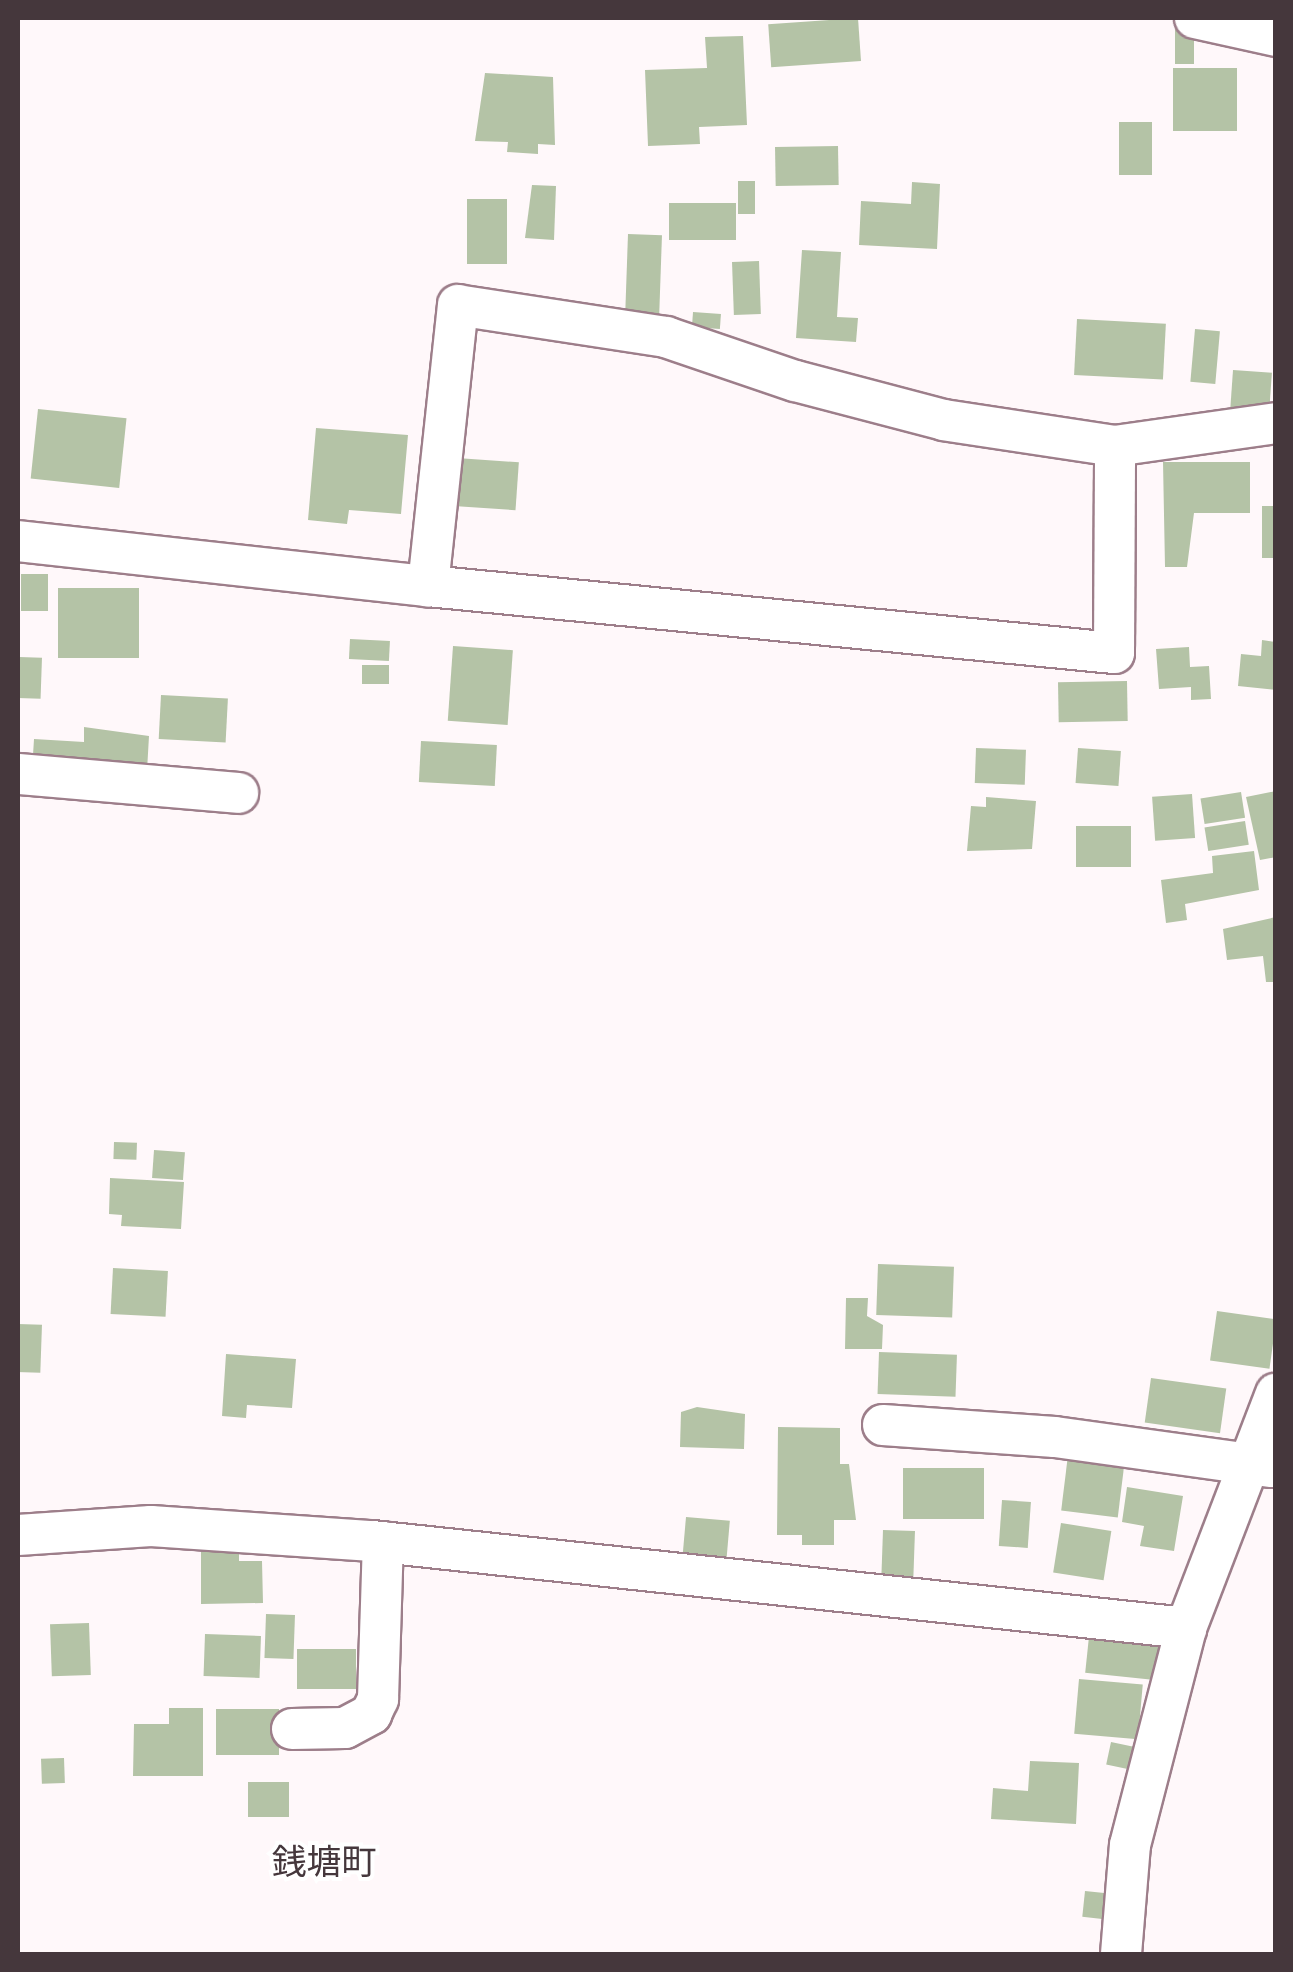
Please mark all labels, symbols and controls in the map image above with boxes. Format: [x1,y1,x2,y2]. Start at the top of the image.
district label: 銭塘町 [272,1842,376,1884]

